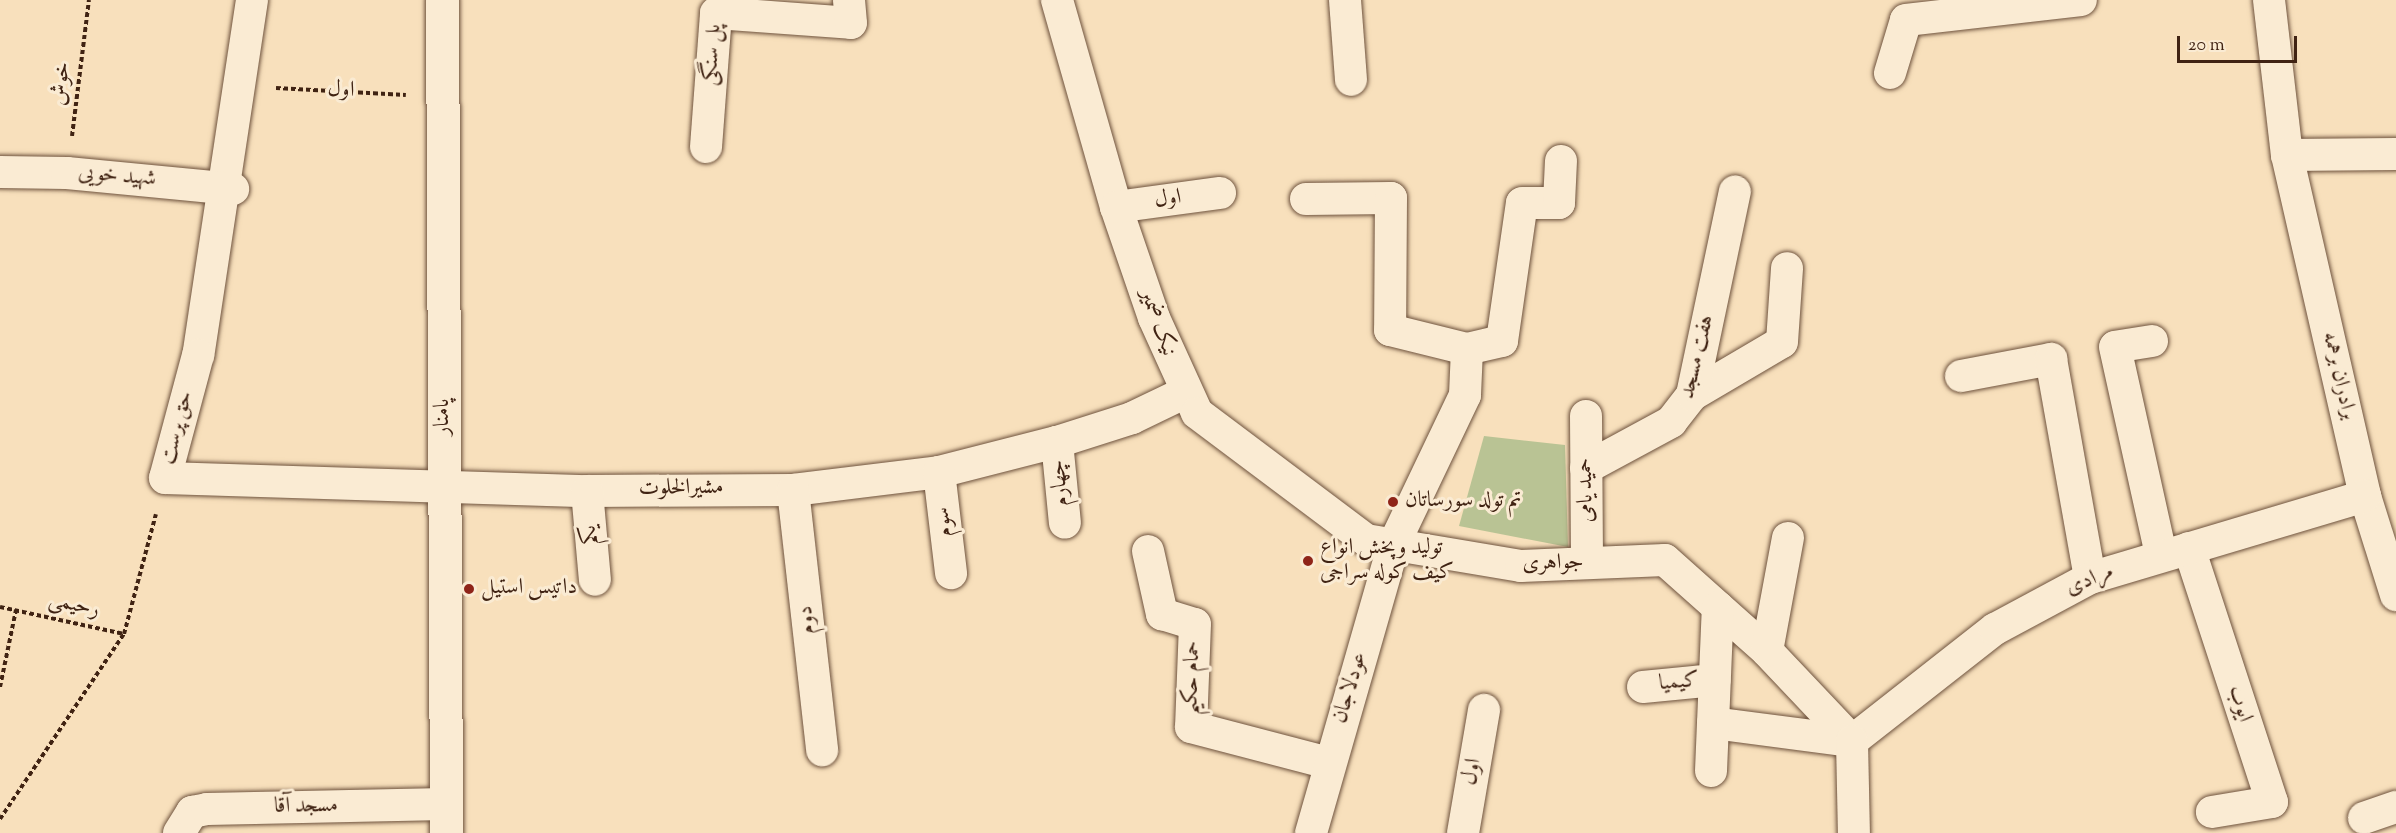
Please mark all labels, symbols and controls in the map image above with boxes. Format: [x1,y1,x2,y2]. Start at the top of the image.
street label: پل سنگی [698,23,728,87]
scale bar [2180,24,2300,62]
text: 20 m [2188,33,2225,59]
street label: خوش [46,61,78,107]
street label: اول [327,77,355,105]
street label: شهید خویی [77,160,157,194]
street label: اول [1153,185,1183,215]
street label: نیک ضمیر [1133,286,1181,360]
street label: هفت مسجد [1675,312,1721,402]
street label: برادران برهمه [2315,329,2361,423]
street label: حق پرست [156,388,200,468]
street label: پامنار [431,399,457,435]
street label: حمید یامی [1573,457,1601,523]
street label: چهارم [1045,458,1077,508]
street label: مشیرالخلوت [638,475,724,503]
place label: تم تولد سورساتان [1405,489,1521,515]
marker: تم تولد سورساتان [1386,495,1400,509]
street label: سوم [930,505,960,539]
street label: یکم [577,524,605,546]
place label: تولید وپخش انواع کیف کوله سراجی [1320,535,1454,586]
street label: جواهری [1522,550,1584,578]
marker: تولید وپخش انواع کیف کوله سراجی [1301,554,1315,568]
street label: مرادی [2062,559,2118,603]
place label: داتیس استیل [481,576,577,602]
marker: داتیس استیل [462,582,476,596]
street label: رحیمی [46,587,102,625]
street label: دوم [793,604,823,636]
street label: حمام حکیم [1179,640,1207,716]
street label: عودلاجان [1328,649,1374,727]
street label: کیمیا [1658,668,1700,698]
street label: ایوب [2221,682,2257,726]
street label: اول [1458,756,1488,788]
street label: مسجد آقا [274,793,338,821]

